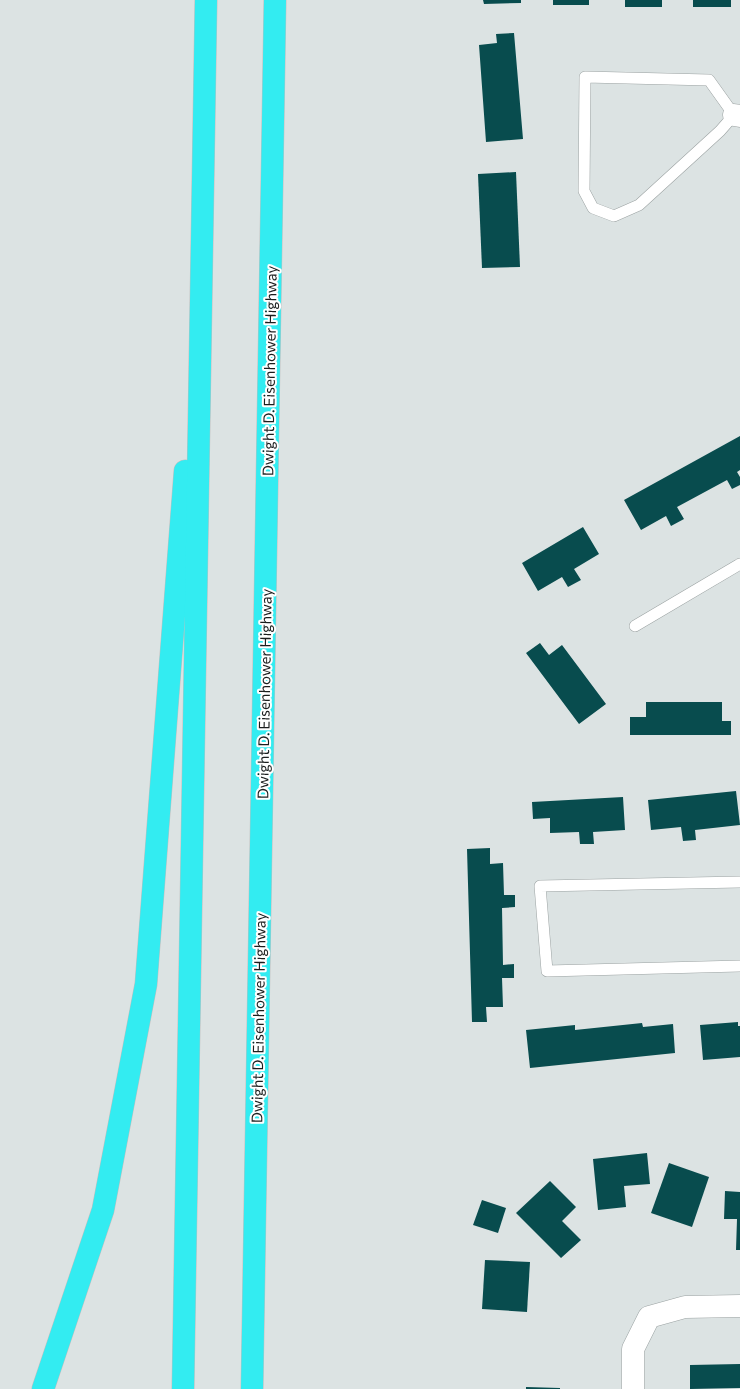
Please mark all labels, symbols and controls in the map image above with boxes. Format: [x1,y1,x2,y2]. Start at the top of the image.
street label: Dwight D. Eisenhower Highway [258,265,280,476]
street label: Dwight D. Eisenhower Highway [253,588,275,799]
street label: Dwight D. Eisenhower Highway [247,912,269,1123]

